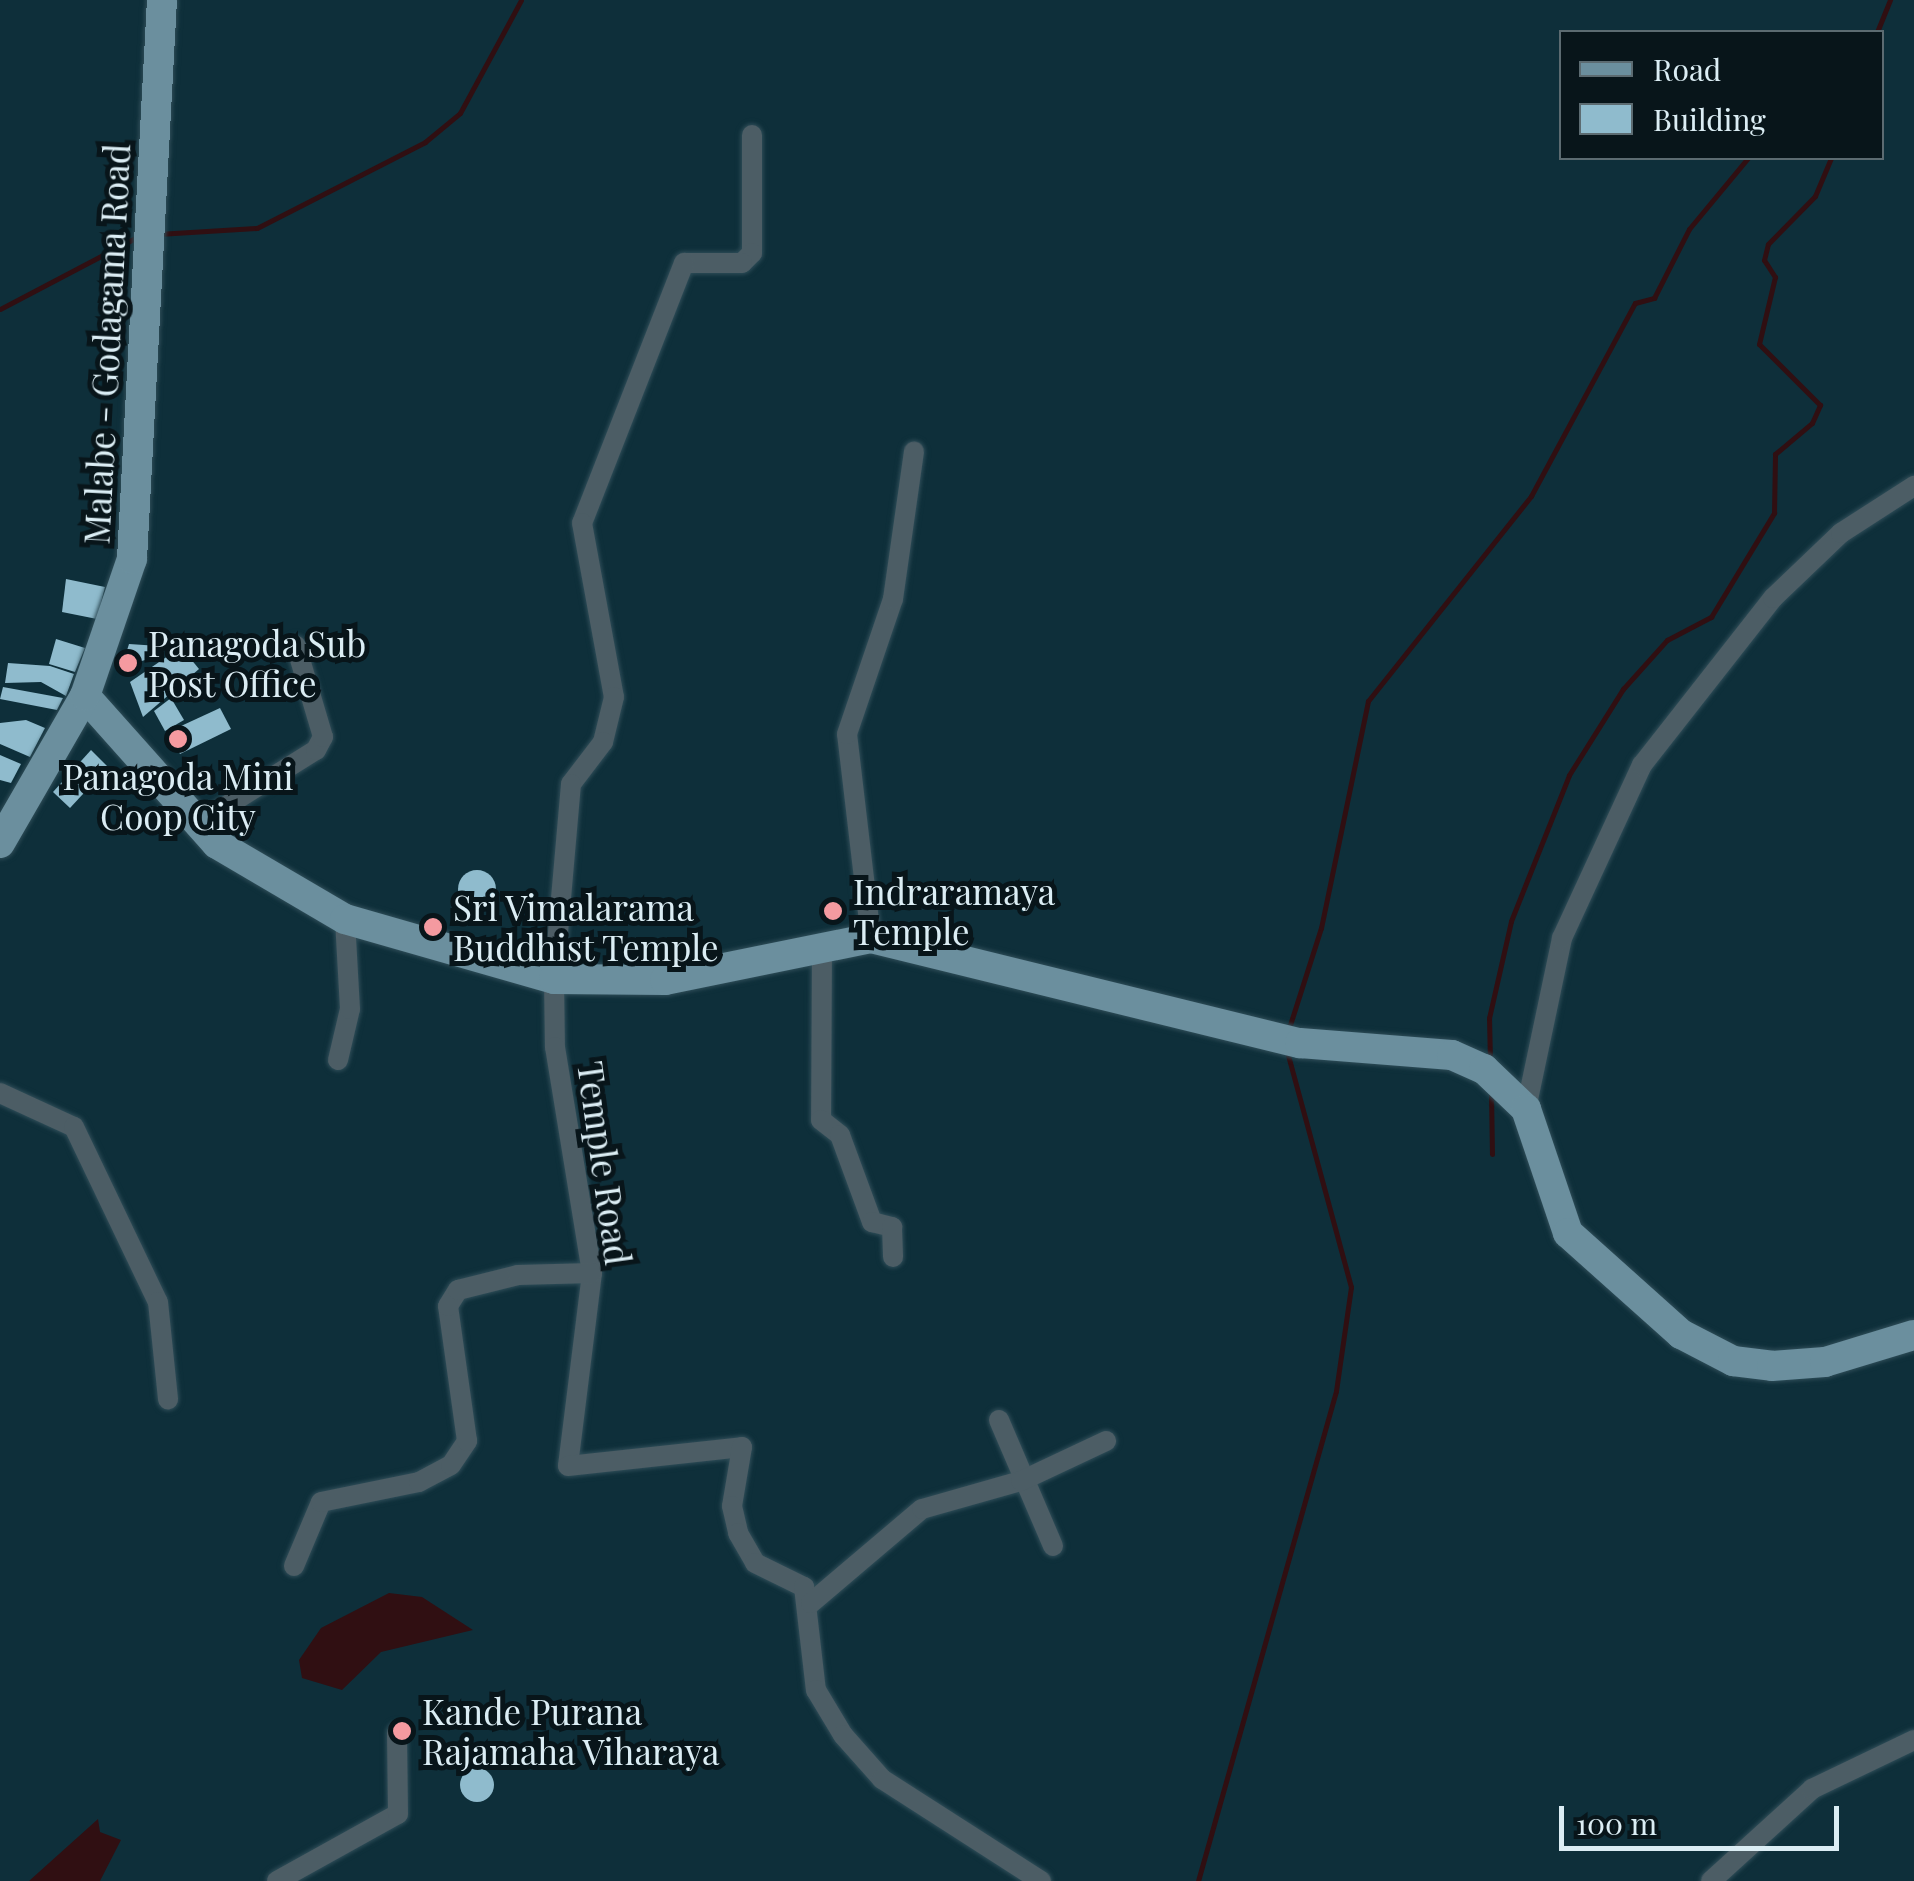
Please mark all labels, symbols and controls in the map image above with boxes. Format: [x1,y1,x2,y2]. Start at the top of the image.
legend [1559,30,1884,160]
text: Road [1653,49,1721,89]
text: Building [1653,99,1766,139]
street label: Malabe - Godagama Road [75,142,137,546]
place label: Panagoda Sub Post Office [148,622,367,704]
marker: Panagoda Sub Post Office [117,652,139,674]
marker: Panagoda Mini Coop City [167,728,189,750]
place label: Panagoda Mini Coop City [62,755,294,837]
place label: Indraramaya Temple [853,870,1055,952]
place label: Sri Vimalarama Buddhist Temple [453,886,720,968]
marker: Indraramaya Temple [822,900,844,922]
marker: Sri Vimalarama Buddhist Temple [422,916,444,938]
street label: Temple Road [570,1059,640,1267]
place label: Kande Purana Rajamaha Viharaya [422,1690,721,1772]
marker: Kande Purana Rajamaha Viharaya [391,1720,413,1742]
scale bar [1564,1786,1844,1848]
text: 100 m [1576,1803,1657,1843]

